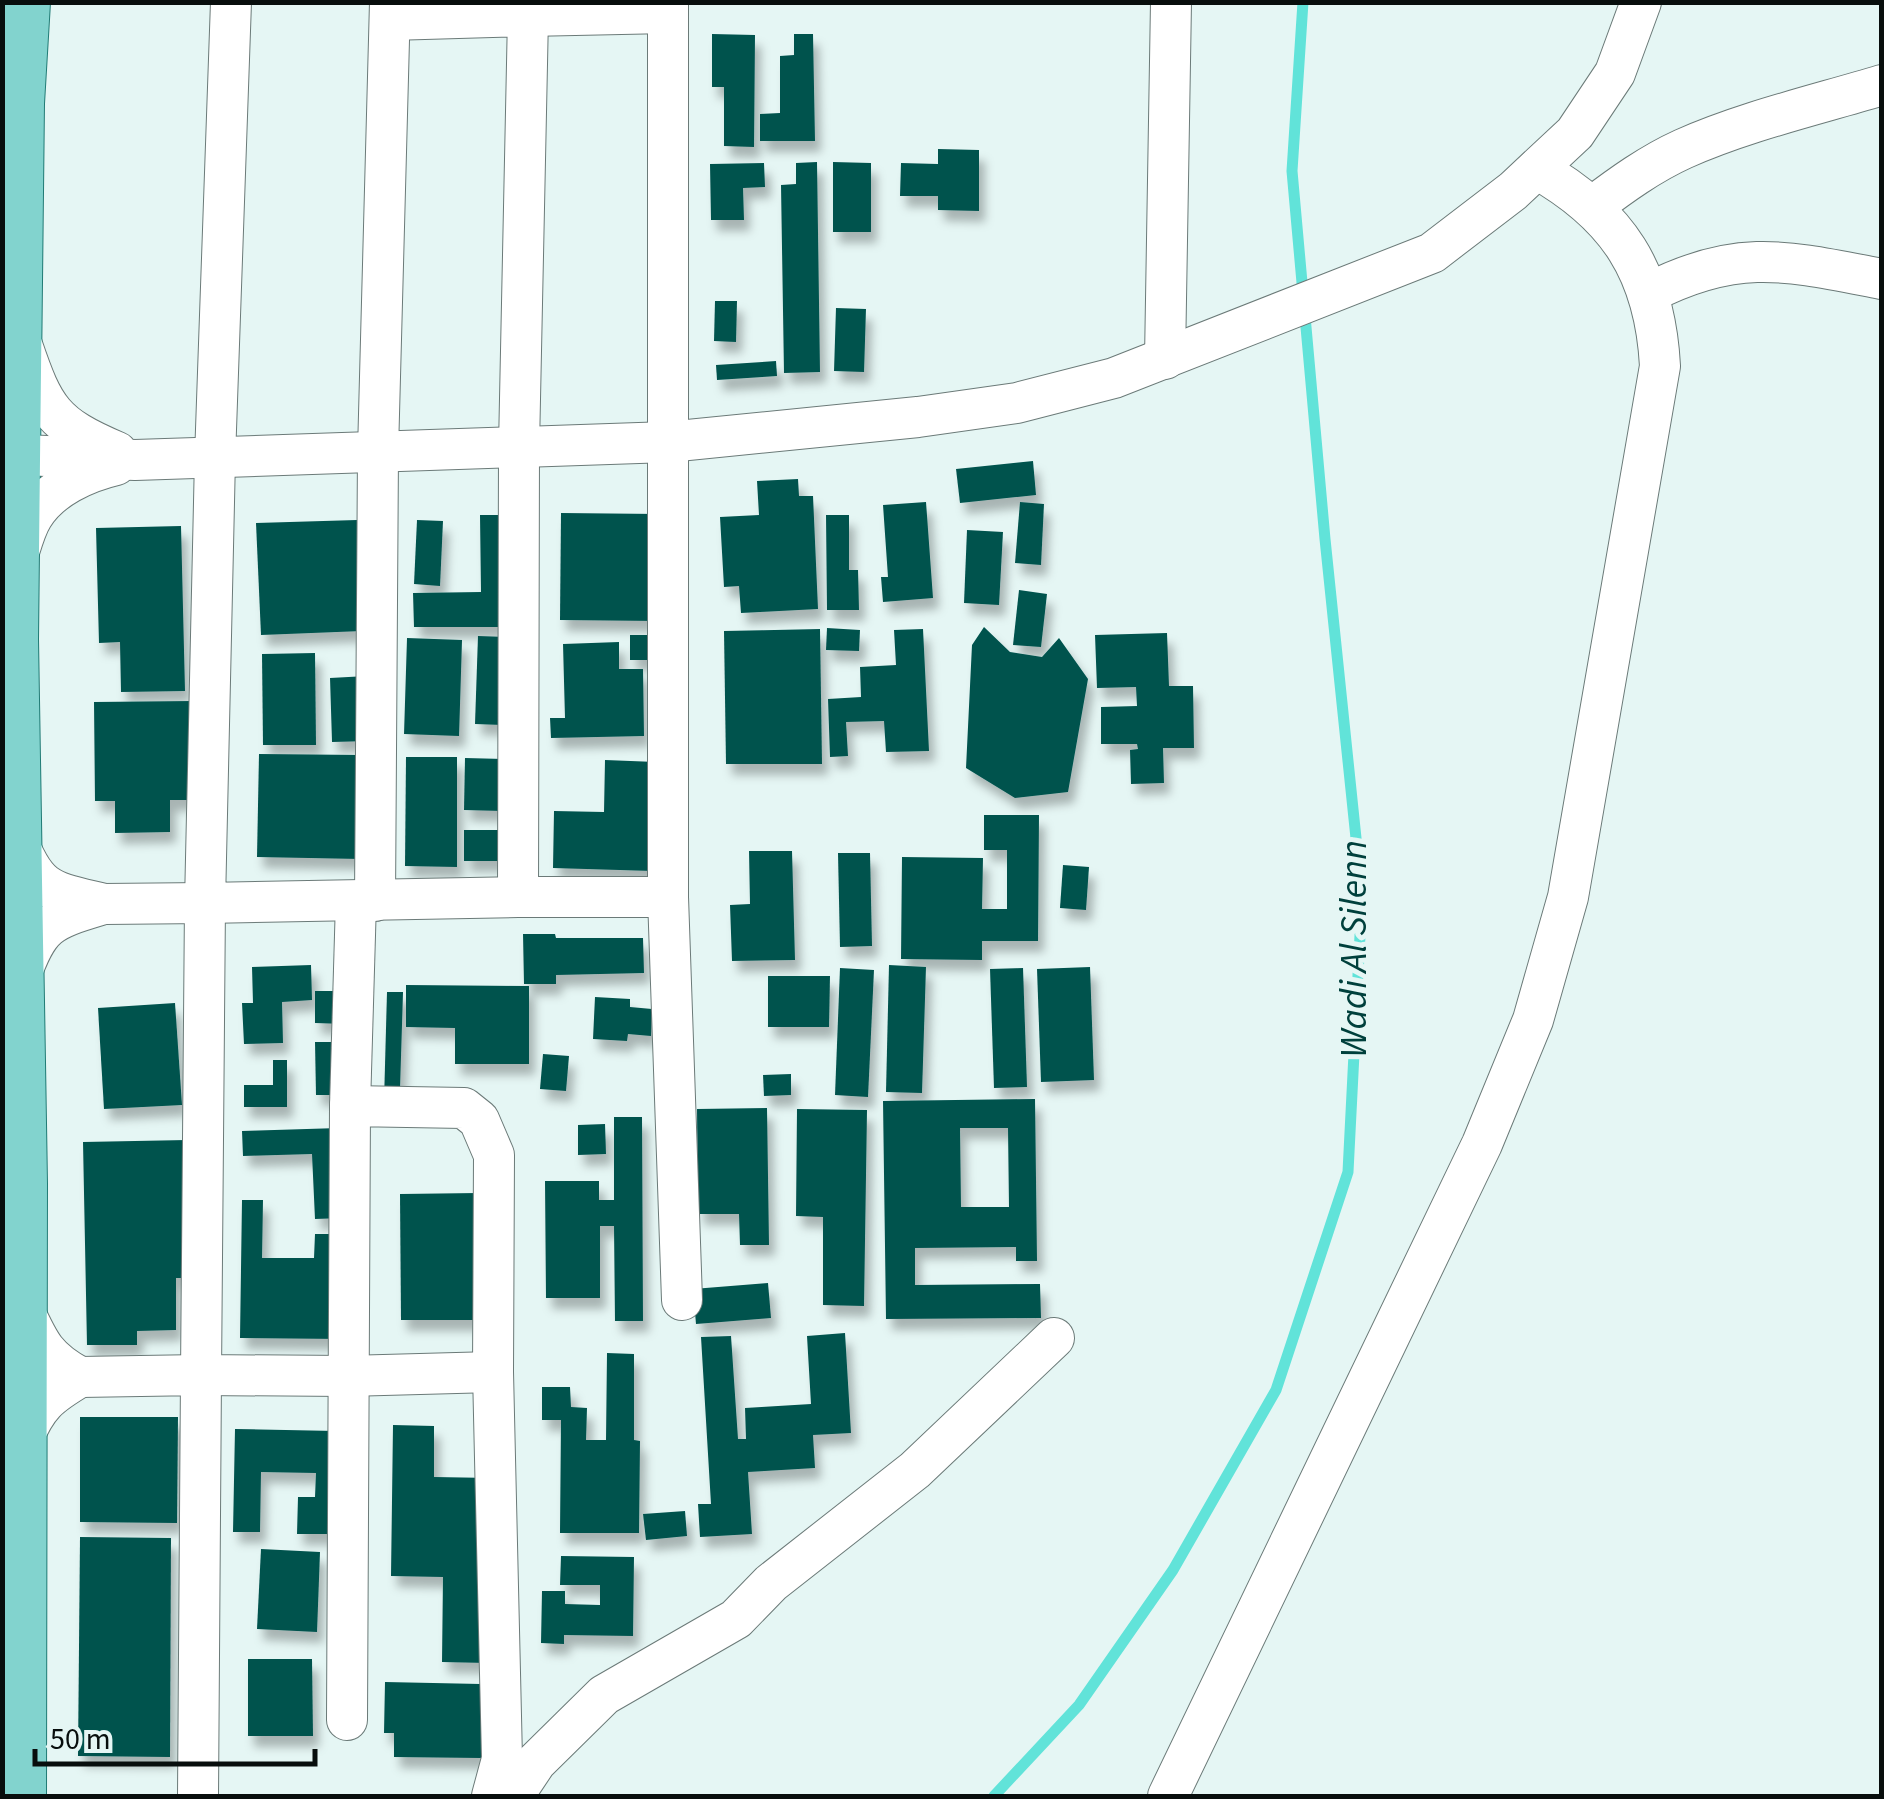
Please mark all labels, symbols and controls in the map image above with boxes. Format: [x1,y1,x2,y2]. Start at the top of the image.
water label: Wadi Al Silenn [1327,840,1381,1058]
scale bar [35,1704,315,1766]
text: 50 m [50,1718,111,1761]

